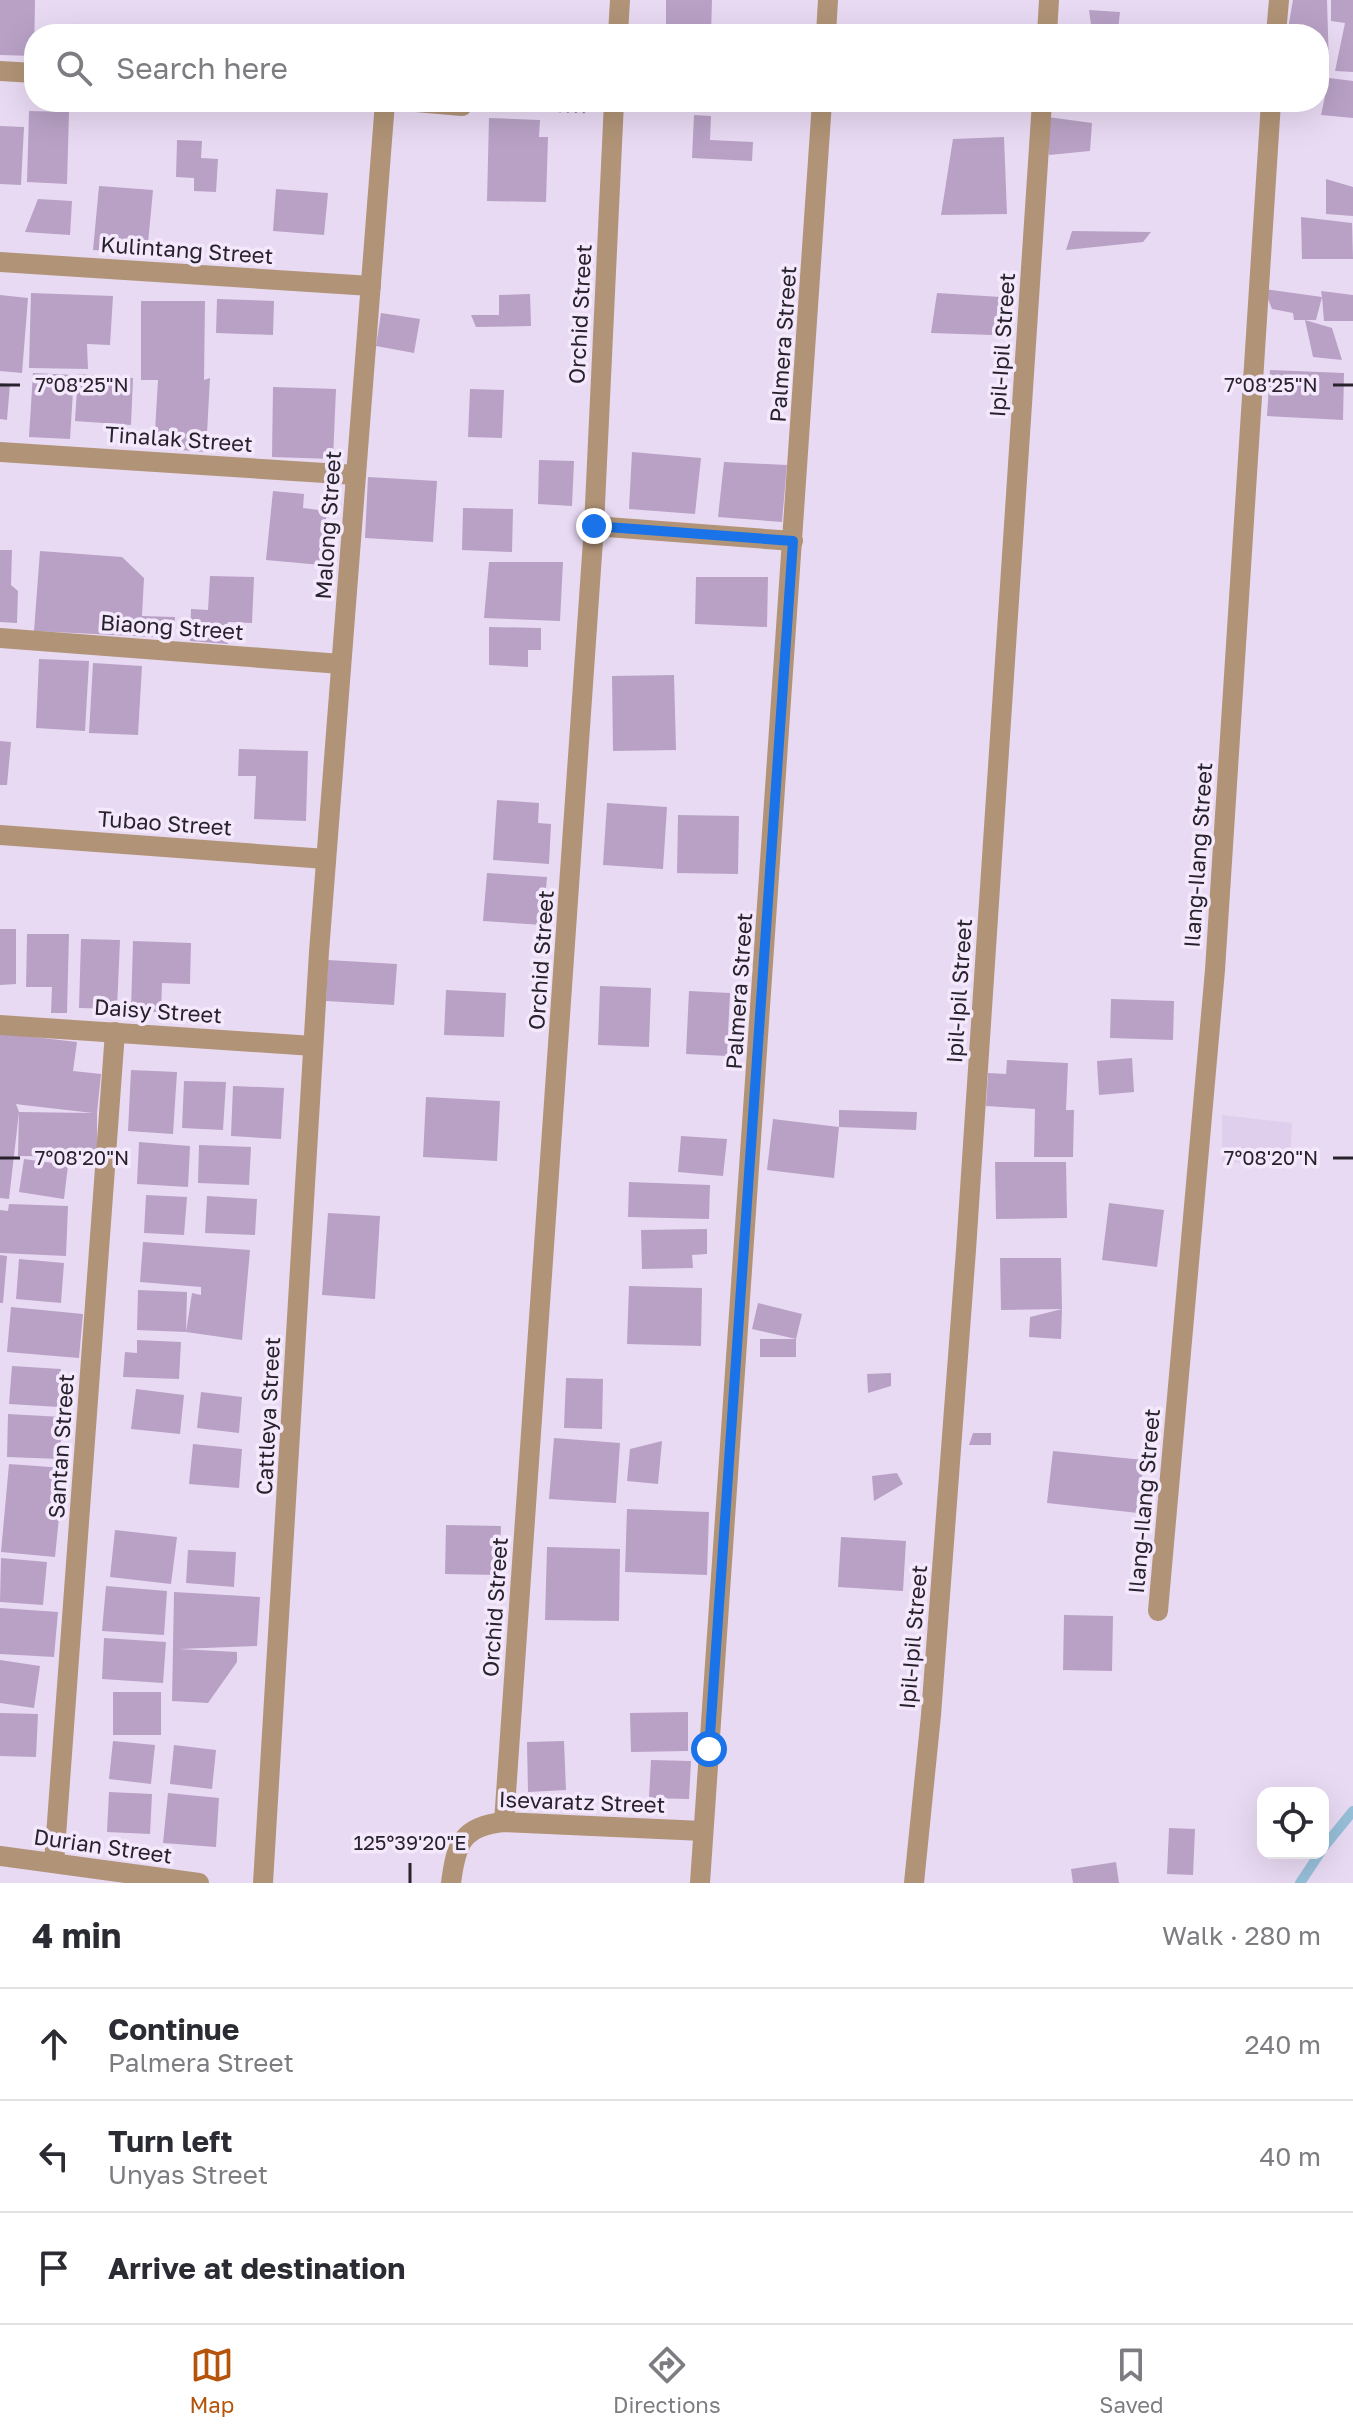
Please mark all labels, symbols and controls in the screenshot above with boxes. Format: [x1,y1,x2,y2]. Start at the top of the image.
search box [24,24,1329,112]
icon: search [52,46,96,90]
text: Search here [116,50,288,86]
street label: Kulintang Street [100,230,274,269]
street label: Orchid Street [562,243,597,385]
street label: Palmera Street [764,265,801,423]
street label: Ipil-Ipil Street [983,272,1020,418]
text: 7°08'25"N [35,372,129,396]
text: 7°08'25"N [1224,372,1318,396]
street label: Tinalak Street [104,420,254,457]
street label: Malong Street [309,450,346,600]
route end [576,508,612,544]
street label: Biaong Street [99,608,245,645]
street label: Ilang-Ilang Street [1178,761,1217,949]
street label: Tubao Street [97,804,233,841]
street label: Orchid Street [522,889,559,1031]
street label: Palmera Street [720,912,757,1070]
street label: Ipil-Ipil Street [940,918,977,1064]
street label: Daisy Street [93,993,223,1028]
text: 7°08'20"N [35,1145,129,1169]
text: 7°08'20"N [1224,1145,1318,1169]
street label: Cattleya Street [250,1336,285,1496]
street label: Santan Street [42,1373,79,1519]
street label: Ilang-Ilang Street [1122,1407,1165,1595]
street label: Orchid Street [476,1536,513,1678]
street label: Ipil-Ipil Street [893,1564,932,1710]
route start [691,1731,727,1767]
street label: Isevaratz Street [498,1785,666,1818]
map controls [1257,1787,1329,1859]
button: locate [1257,1787,1329,1859]
street label: Durian Street [32,1822,174,1869]
text: 125°39'20"E [354,1830,466,1854]
text: 4 min [32,1915,121,1955]
text: Walk · 280 m [1162,1920,1321,1951]
text: Continue [108,2011,239,2047]
icon: ahead [32,2022,76,2066]
text: 240 m [1244,2029,1321,2060]
text: Palmera Street [108,2047,294,2078]
text: Turn left [108,2123,233,2159]
icon: left [32,2134,76,2178]
text: 40 m [1260,2141,1321,2172]
text: Unyas Street [108,2159,268,2190]
icon: arrive [32,2246,76,2290]
text: Arrive at destination [108,2250,405,2286]
tab: Map [189,2343,234,2418]
tab: Directions [613,2343,721,2418]
tab: Saved [1099,2343,1164,2418]

